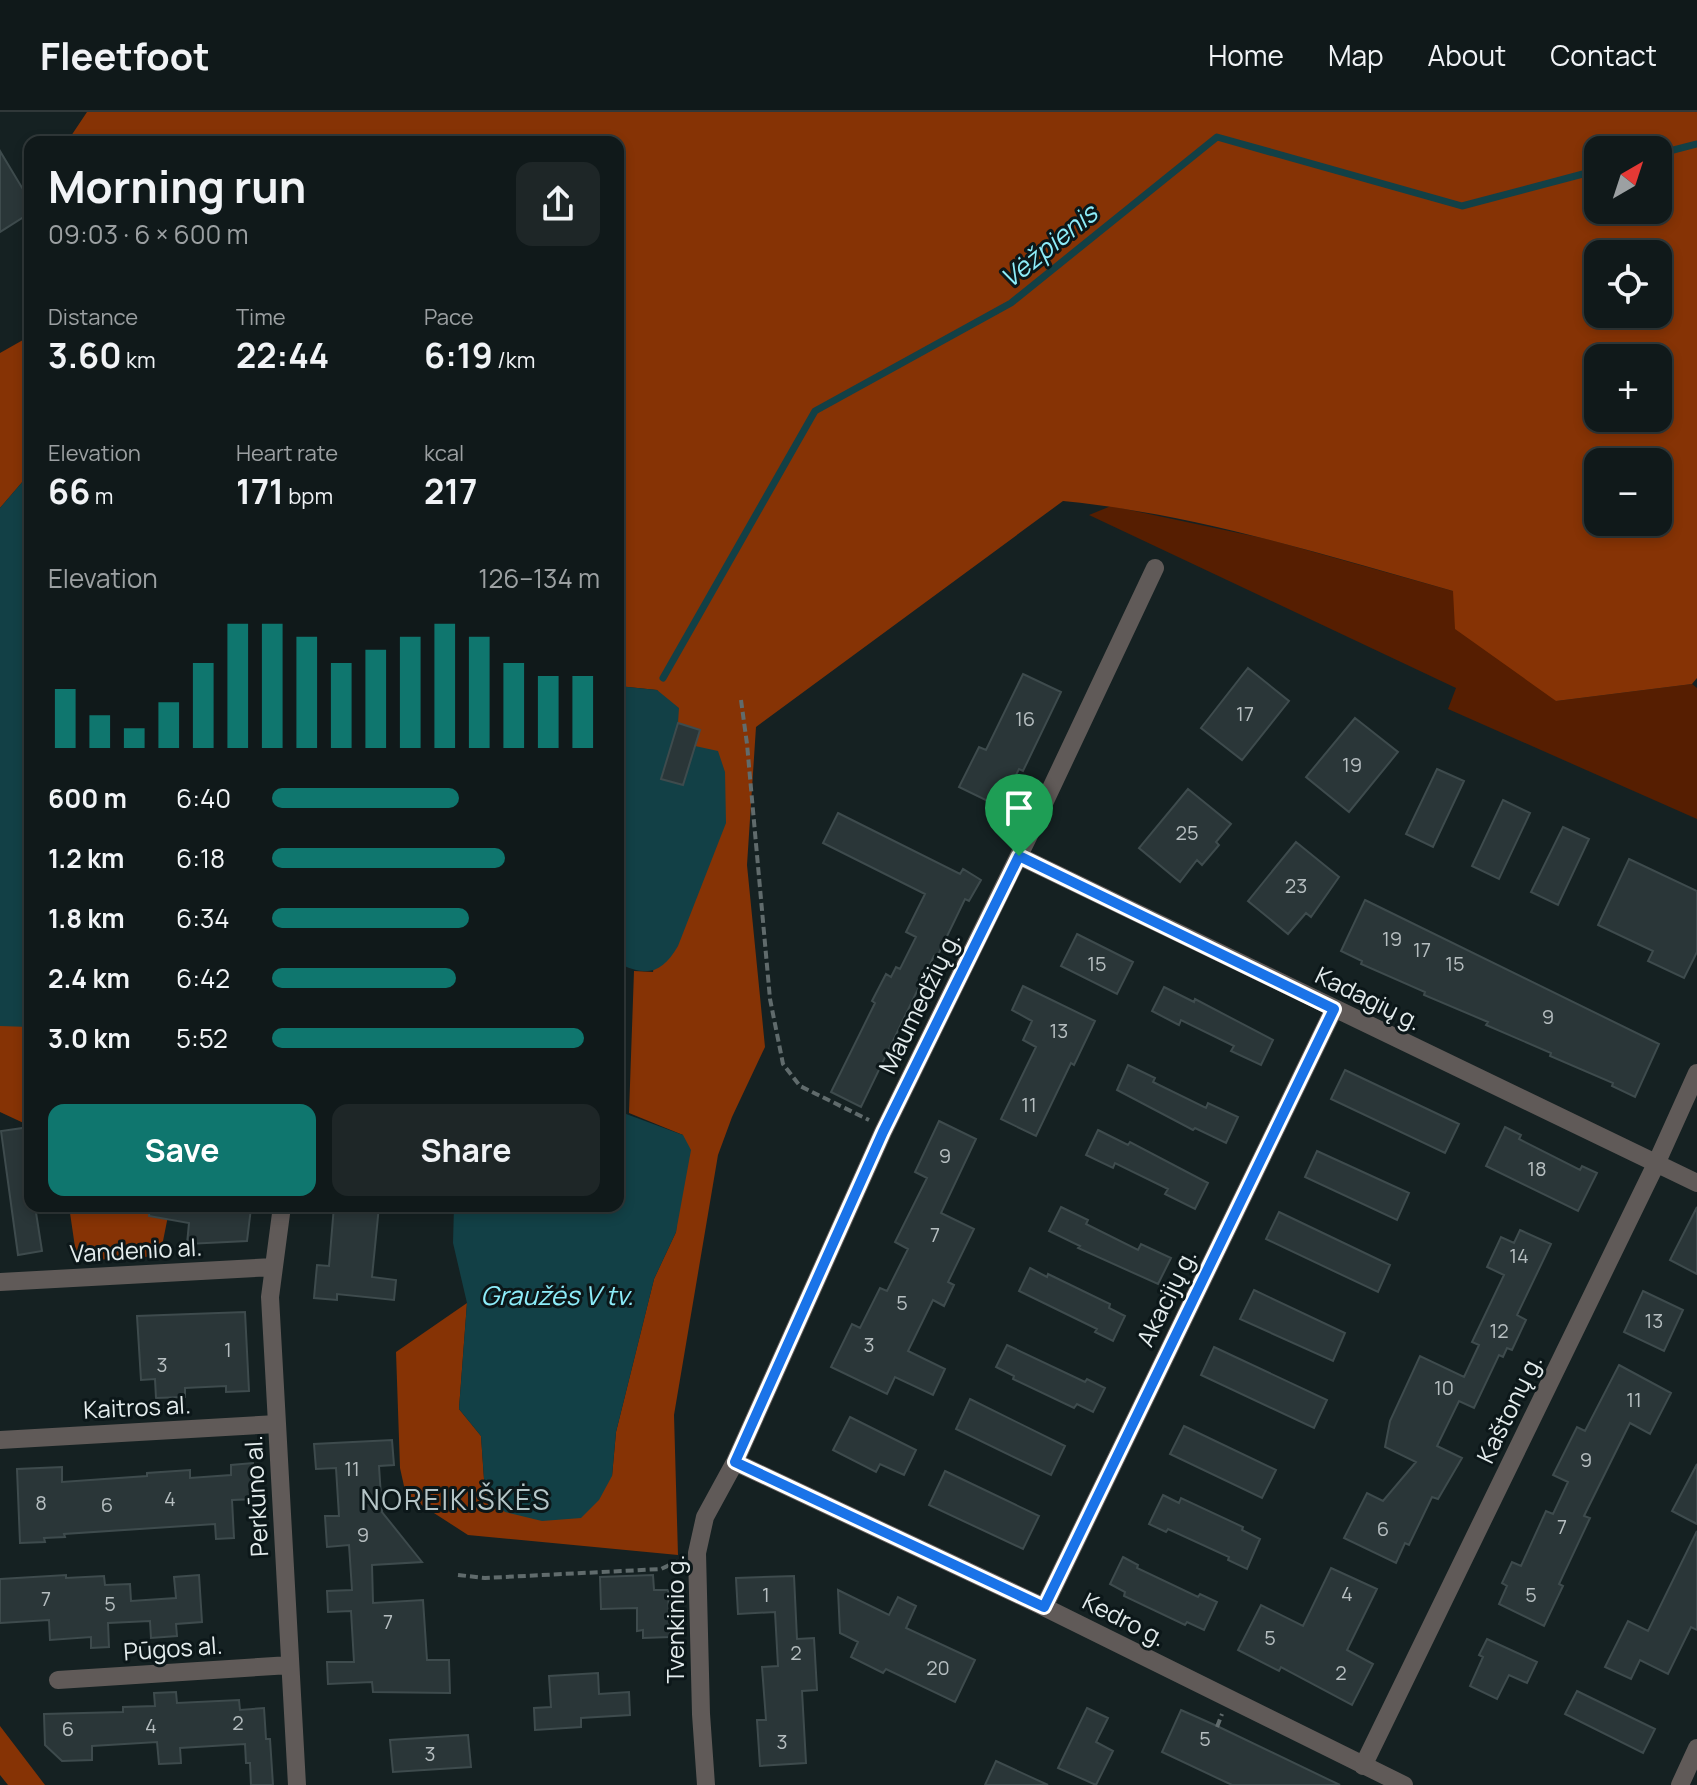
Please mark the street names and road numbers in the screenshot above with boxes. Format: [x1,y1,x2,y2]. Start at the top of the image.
street label: Maumedžių g. [870,926,967,1079]
street label: Kadagių g. [1310,958,1427,1038]
street label: Vandenio al. [69,1230,203,1269]
street label: Akacijų g. [1128,1243,1203,1351]
street label: Kaštonų g. [1468,1348,1549,1468]
street label: Kaitros al. [82,1387,192,1426]
street label: Perkūno al. [236,1435,275,1558]
street label: Tvenkinio g. [658,1554,691,1684]
street label: Kedro g. [1077,1584,1172,1654]
street label: Pūgos al. [122,1628,224,1667]

